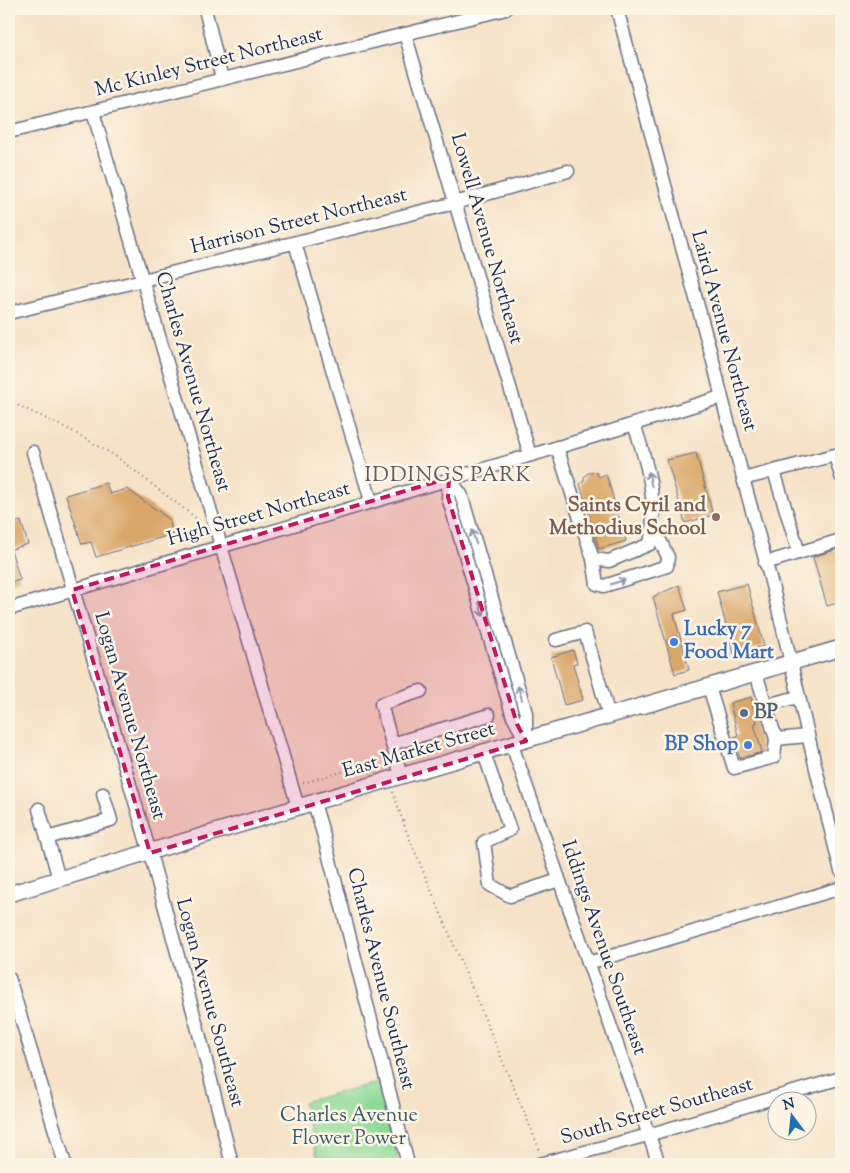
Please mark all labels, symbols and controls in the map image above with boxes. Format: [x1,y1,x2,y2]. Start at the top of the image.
street label: Mc Kinley Street Northeast [92,21,326,105]
street label: Lowell Avenue Northeast [442,130,530,348]
street label: Harrison Street Northeast [188,181,410,263]
street label: Laird Avenue Northeast [682,227,764,435]
street label: Charles Avenue Northeast [147,268,237,496]
district label: IDDINGS PARK [364,461,532,491]
one-way arrow [645,472,654,488]
street label: High Street Northeast [164,475,354,555]
place label: Saints Cyril and Methodius School [549,492,707,544]
marker: Saints Cyril and Methodius School [710,511,722,523]
one-way arrow [468,530,478,546]
one-way arrow [610,576,626,586]
one-way arrow [476,601,486,617]
street label: Logan Avenue Northeast [85,609,173,823]
place label: Lucky 7 Food Mart [684,616,774,668]
marker: Lucky 7 Food Mart [668,636,680,648]
one-way arrow [515,685,525,701]
place label: BP [754,699,779,728]
marker: BP [738,707,750,719]
street label: East Market Street [339,715,499,787]
place label: BP Shop [665,731,738,760]
marker: BP Shop [742,739,754,751]
street label: Iddings Avenue Southeast [553,837,653,1059]
street label: Charles Avenue Southeast [338,865,422,1093]
street label: Logan Avenue Southeast [167,895,251,1111]
street label: South Street Southeast [557,1071,757,1153]
north arrow [768,1090,818,1140]
text: N [781,1094,797,1116]
park label: Charles Avenue Flower Power [280,1102,418,1154]

